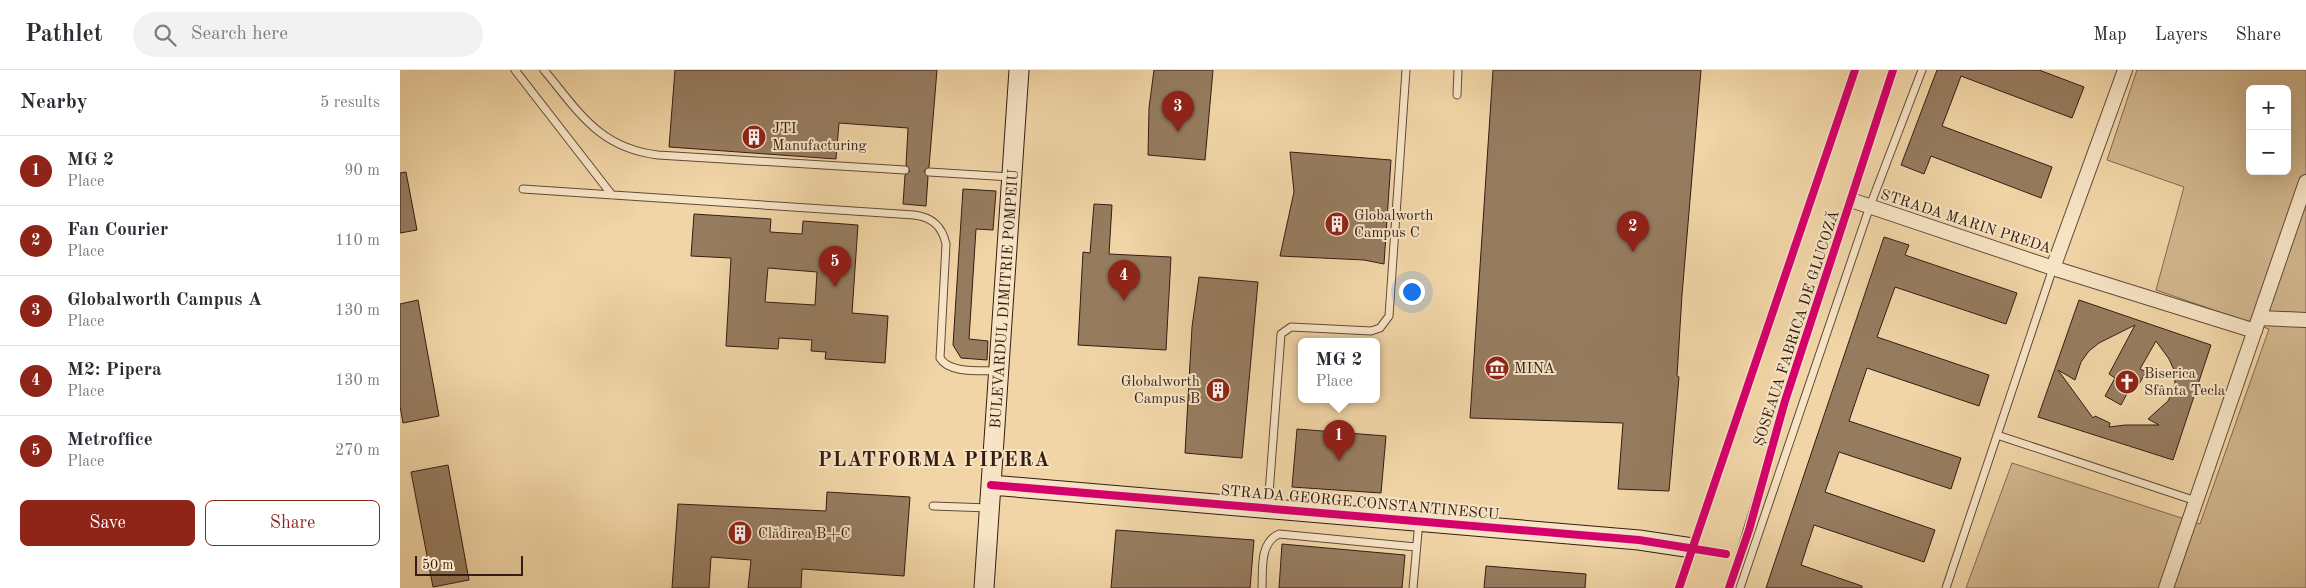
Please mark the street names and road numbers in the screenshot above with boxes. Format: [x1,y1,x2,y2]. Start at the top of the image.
street label: BULEVARDUL DIMITRIE POMPEIU [989,169,1022,429]
street label: STRADA MARIN PREDA [1878,188,2053,257]
street label: ȘOSEAUA FABRICA DE GLUCOZĂ [1749,207,1843,448]
street label: STRADA GEORGE CONSTANTINESCU [1220,484,1500,523]

